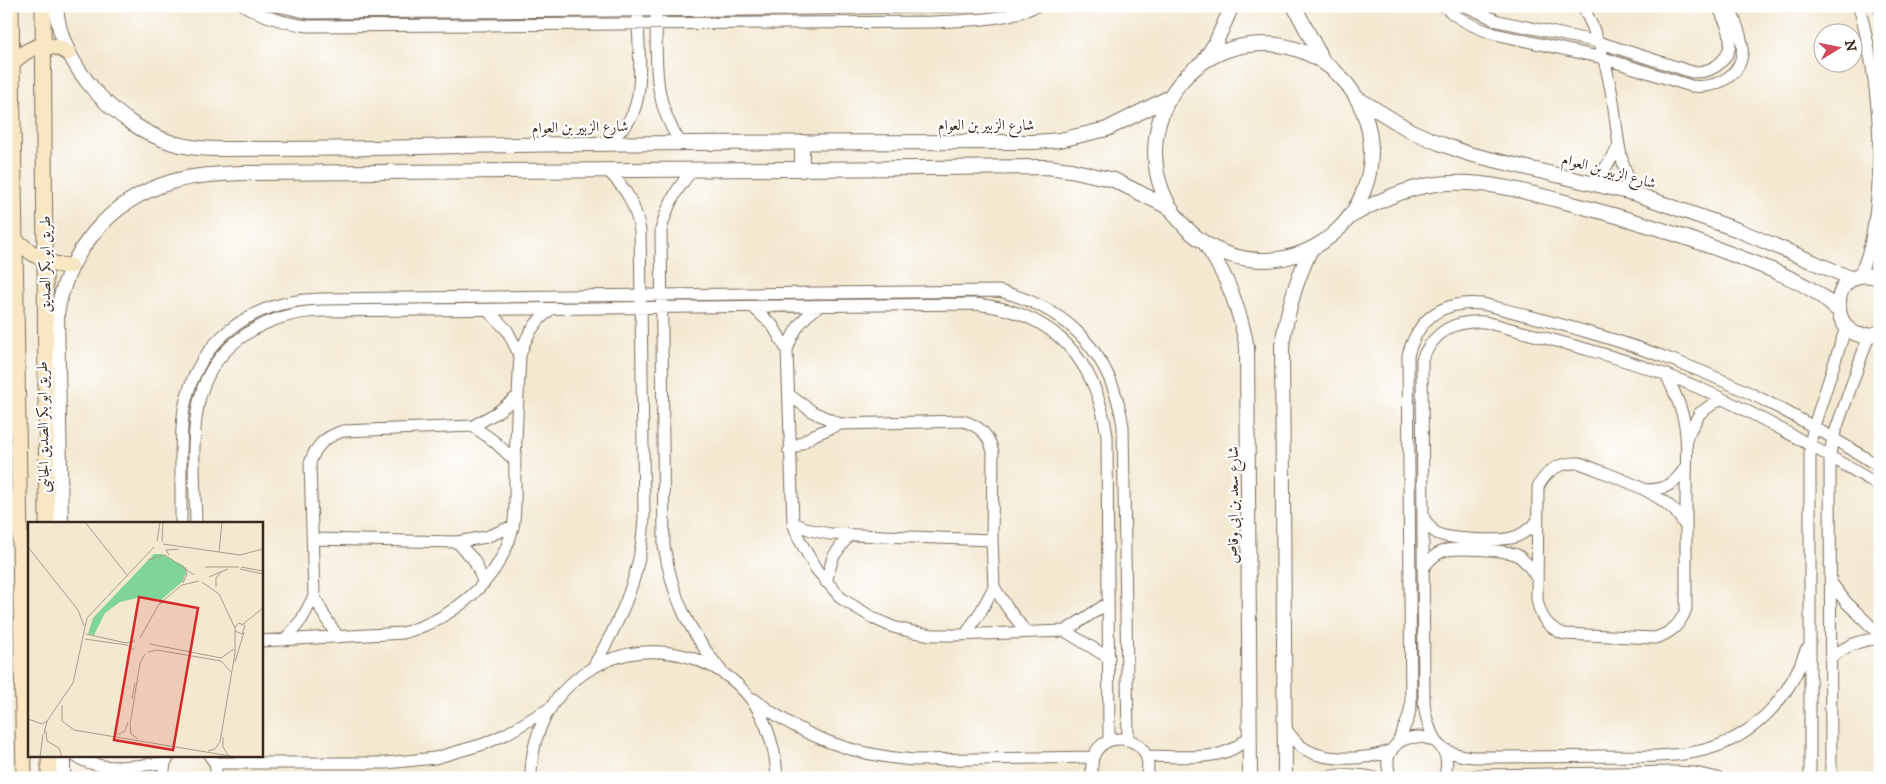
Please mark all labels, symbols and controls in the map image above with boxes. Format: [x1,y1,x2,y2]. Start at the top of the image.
north arrow [1814,22,1864,72]
text: N [1840,39,1860,54]
street label: شارع الزبير بن العوام [938,116,1034,138]
street label: شارع الزبير بن العوام [532,117,629,141]
street label: شارع الزبير بن العوام [1559,150,1658,196]
street label: طريق ابو بكر الصديق [36,216,55,312]
street label: طريق ابو بكر الصديق الجانبى [33,361,55,493]
street label: شارع سعد بن ابى وقاص [1224,446,1246,564]
inset map [28,522,262,756]

